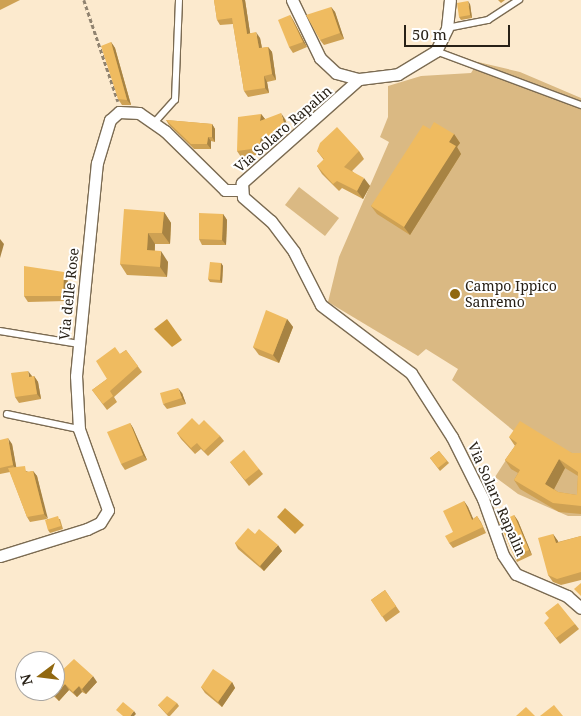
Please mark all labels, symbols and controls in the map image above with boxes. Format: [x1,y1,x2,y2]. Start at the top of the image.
scale bar [406,15,512,47]
text: 50 m [412,24,447,44]
street label: Via Solaro Rapalin [231,82,335,176]
street label: Via delle Rose [56,247,82,341]
place label: Campo Ippico Sanremo [465,278,557,310]
marker: Campo Ippico Sanremo [449,288,461,300]
street label: Via Solaro Rapalin [464,439,530,559]
north arrow [15,651,65,701]
text: N [15,672,37,688]

